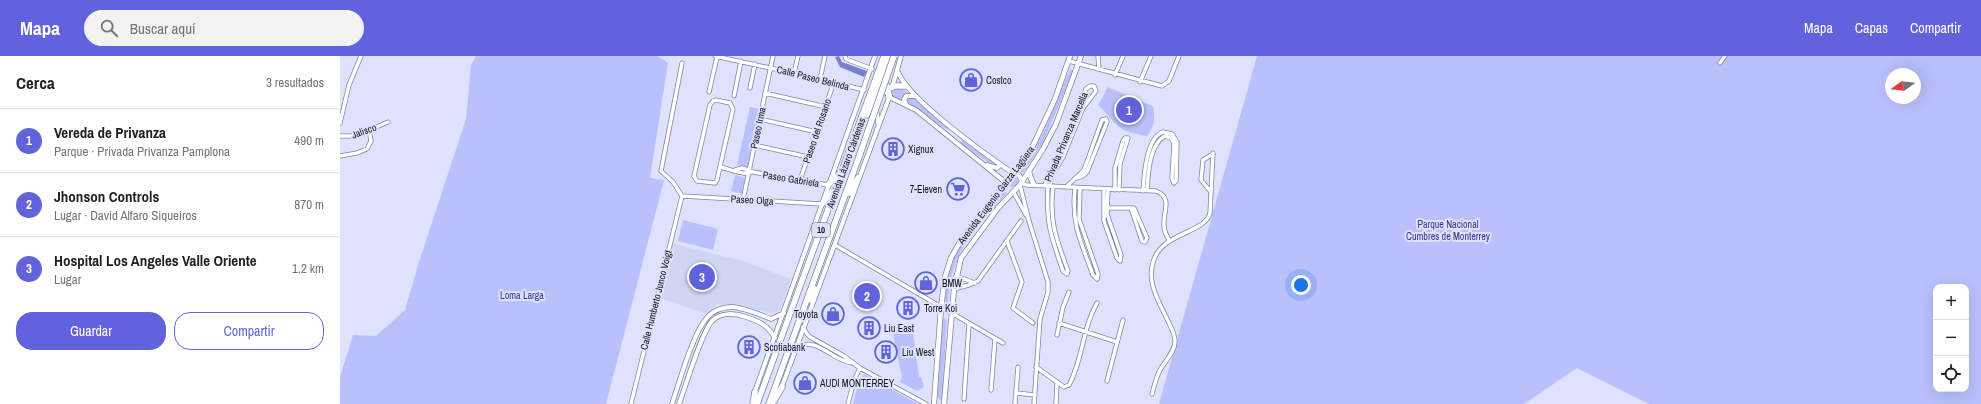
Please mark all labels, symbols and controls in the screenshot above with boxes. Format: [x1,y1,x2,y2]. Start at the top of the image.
search box [84,10,364,46]
text: Mapa [20,15,60,41]
icon: search [98,17,120,39]
text: Buscar aquí [130,18,195,39]
text: Mapa [1804,19,1833,37]
text: Capas [1855,19,1888,37]
text: Compartir [1910,19,1961,37]
street label: Calle Paseo Belinda [775,63,851,93]
shop icon: Costco [958,67,984,93]
north arrow [1885,68,1921,104]
text: Cerca [16,71,55,94]
text: 3 resultados [266,74,324,91]
place label: Costco [986,74,1012,87]
street label: Privada Privanza Marcella [1041,90,1091,184]
pin: 1 [1116,95,1142,125]
street label: Paseo del Rosario [800,97,834,165]
street label: Paseo Irma [747,106,769,150]
street label: Avenida Lázaro Cárdenas [823,116,868,211]
street label: Jalisco [350,120,379,141]
text: Vereda de Privanza [54,122,166,143]
text: 1 [26,132,32,149]
text: 490 m [294,132,324,149]
building icon: Xignux [880,136,906,162]
text: Parque · Privada Privanza Pamplona [54,143,230,160]
place label: Xignux [908,143,934,156]
street label: Avenida Eugenio Garza Lagüera [954,143,1037,248]
street label: Paseo Gabriela [762,168,821,190]
supermarket icon: 7-Eleven [945,176,971,202]
place label: 7-Eleven [910,183,942,196]
text: Jhonson Controls [54,186,159,207]
street label: Paseo Olga [730,192,774,208]
text: 2 [26,196,32,213]
text: 870 m [294,196,324,213]
text: Lugar · David Alfaro Siqueiros [54,207,197,224]
park label: Parque Nacional Cumbres de Monterrey [1406,218,1491,243]
road number: 10 [812,223,830,237]
street label: Calle Humberto Junco Voigt [637,248,675,351]
text: Hospital Los Angeles Valle Oriente [54,250,257,271]
text: 3 [26,260,32,277]
text: 1.2 km [292,260,324,277]
pin: 3 [689,262,715,292]
shop icon: BMW [913,270,939,296]
text: Lugar [54,271,81,288]
your location [1291,275,1311,295]
place label: BMW [942,277,962,290]
pin: 2 [854,281,880,311]
map controls [1933,284,1969,392]
button: + [1933,284,1969,320]
park label: Loma Larga [500,289,544,302]
building icon: Torre Koi [895,295,921,321]
shop icon: Toyota [820,301,846,327]
place label: Torre Koi [924,302,957,315]
place label: Toyota [794,308,818,321]
button: Guardar [16,312,166,350]
button: Compartir [174,312,324,350]
building icon: Liu East [856,315,882,341]
button: − [1933,320,1969,356]
place label: Liu East [884,322,915,335]
building icon: Scotiabank [736,334,762,360]
building icon: Liu West [873,339,899,365]
place label: Scotiabank [764,341,806,354]
place label: Liu West [902,346,935,359]
button: locate [1933,356,1969,392]
shop icon: AUDI MONTERREY [792,370,818,396]
place label: AUDI MONTERREY [819,377,895,390]

